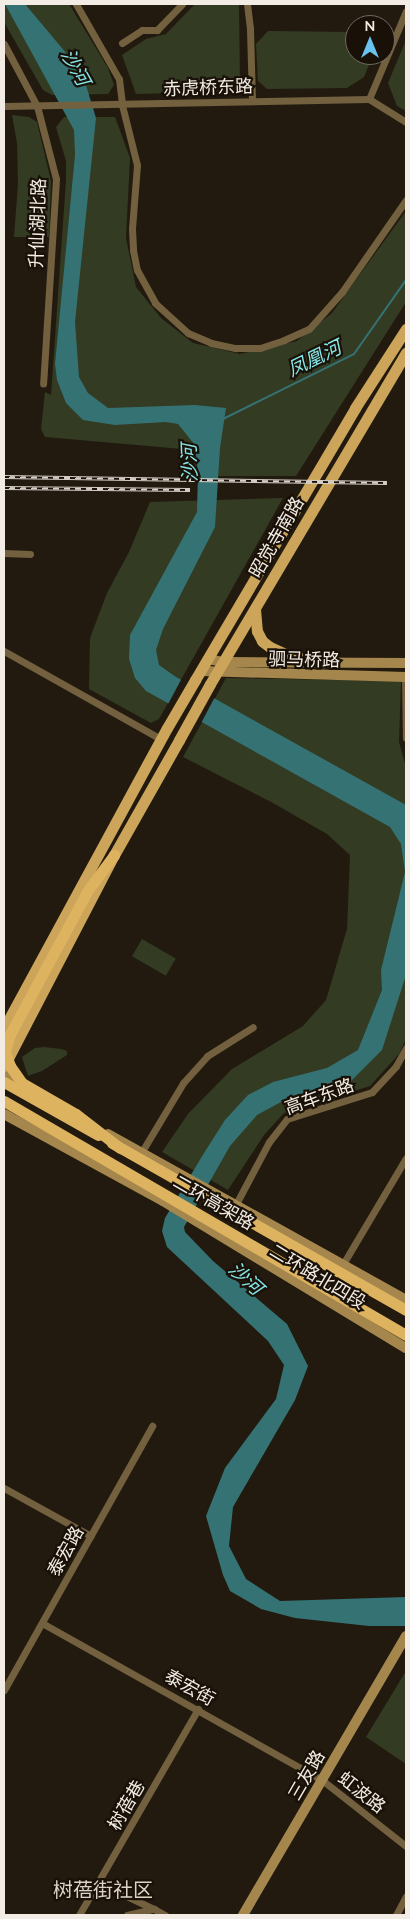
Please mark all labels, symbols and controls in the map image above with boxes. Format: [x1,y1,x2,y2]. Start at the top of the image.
north arrow [345,15,395,65]
text: N [365,17,375,34]
water label: 沙河 [57,45,95,89]
street label: 赤虎桥东路 [163,75,253,99]
street label: 升仙湖北路 [25,178,49,268]
water label: 凤凰河 [283,335,345,381]
water label: 沙河 [177,444,201,482]
street label: 昭觉寺南路 [244,493,308,581]
street label: 驷马桥路 [268,648,340,670]
street label: 高车东路 [281,1074,357,1118]
street label: 二环高架路 [170,1170,258,1234]
street label: 二环路北四段 [266,1239,370,1313]
water label: 沙河 [224,1257,268,1299]
street label: 泰宏路 [42,1522,88,1580]
street label: 泰宏街 [161,1664,219,1710]
street label: 三友路 [283,1746,329,1804]
street label: 虹波路 [334,1767,390,1817]
street label: 树蓓巷 [103,1776,149,1834]
district label: 树蓓街社区 [53,1877,153,1901]

